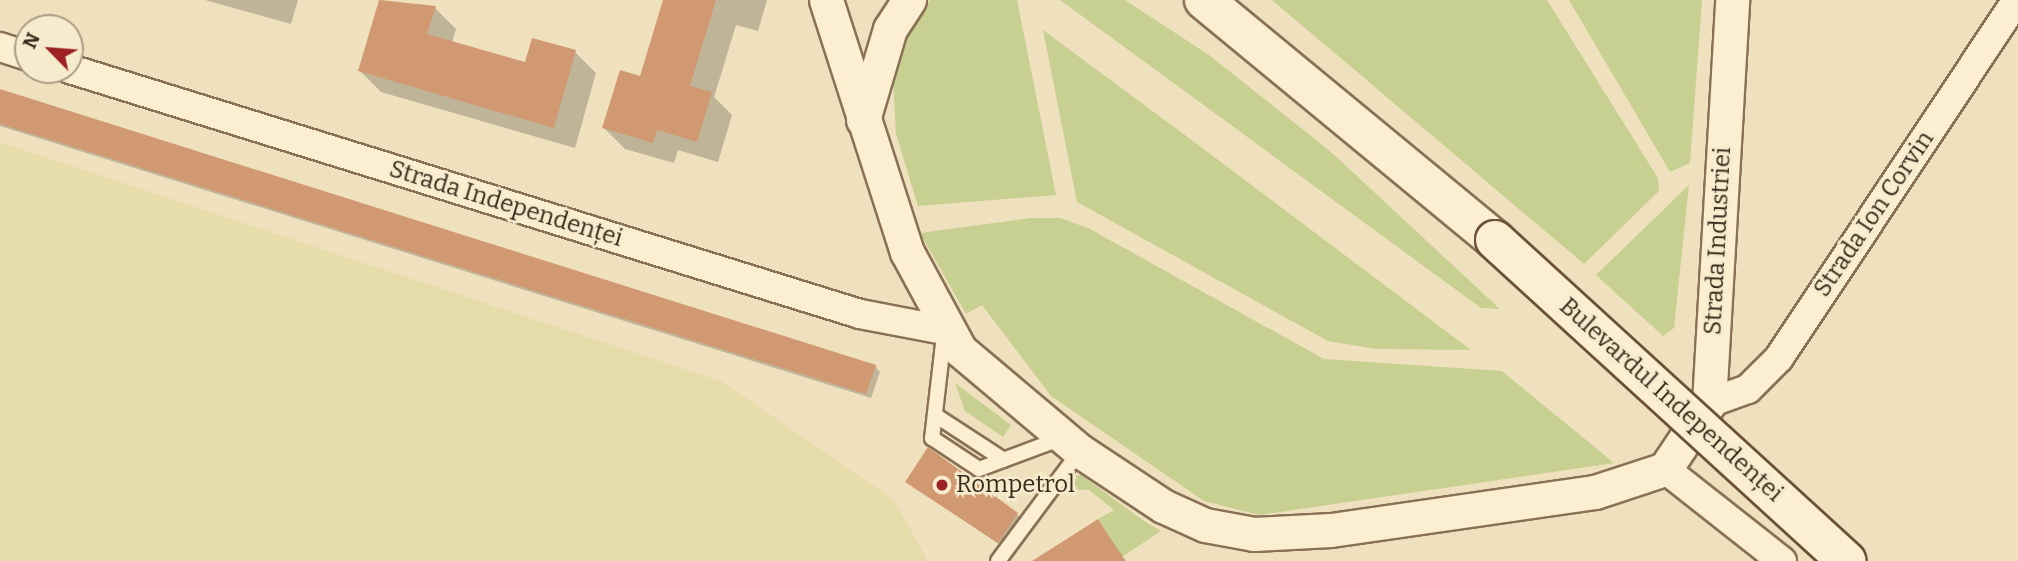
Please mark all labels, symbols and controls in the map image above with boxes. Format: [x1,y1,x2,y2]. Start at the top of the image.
north arrow [14,14,84,84]
text: N [18,29,45,52]
street label: Strada Ion Corvin [1808,126,1940,302]
street label: Strada Industriei [1699,146,1737,336]
street label: Strada Independenței [386,155,626,253]
street label: Bulevardul Independenței [1553,292,1789,508]
place label: Rompetrol [956,471,1075,499]
marker: Rompetrol [934,477,950,493]

